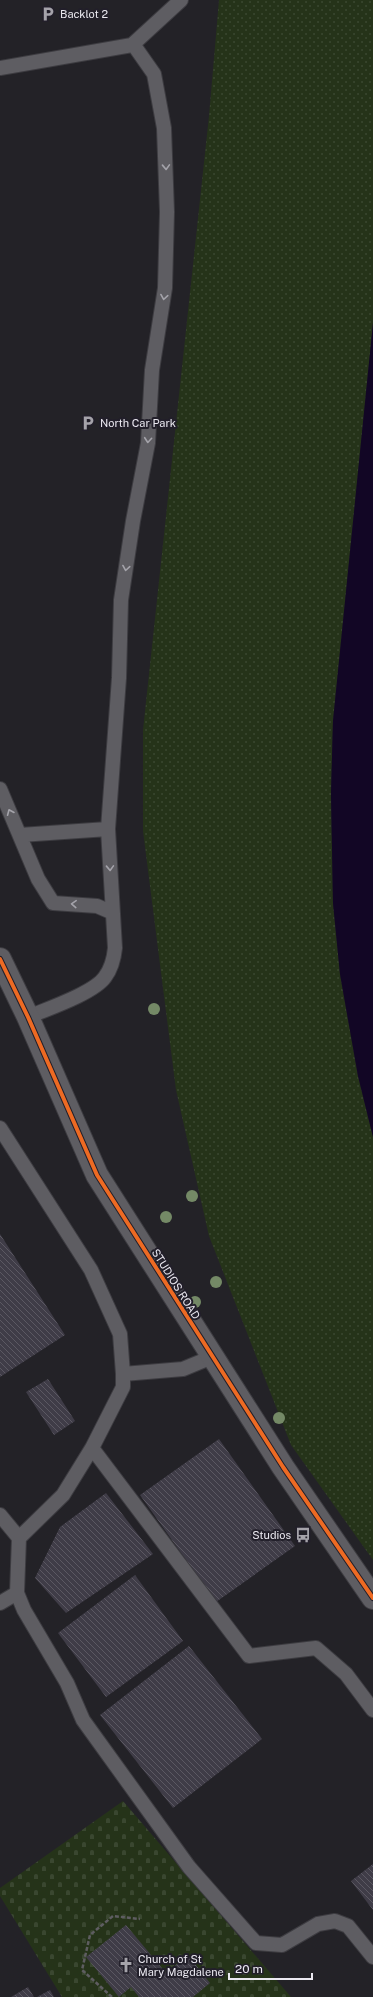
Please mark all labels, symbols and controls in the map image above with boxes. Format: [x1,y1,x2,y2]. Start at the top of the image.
parking icon: Backlot 2 [39,5,57,23]
place label: Backlot 2 [60,8,109,20]
one-way arrow [162,164,170,170]
one-way arrow [160,294,169,300]
parking icon: North Car Park [79,414,97,432]
place label: North Car Park [100,417,176,429]
one-way arrow [143,437,152,443]
one-way arrow [122,565,131,571]
one-way arrow [7,808,15,816]
one-way arrow [105,865,114,871]
one-way arrow [71,899,77,908]
street label: STUDIOS ROAD [150,1247,203,1322]
bus stop icon: Studios [294,1526,312,1544]
place label: Studios [252,1529,291,1541]
place label: Church of St Mary Magdalene [138,1953,224,1978]
scale bar [229,1955,312,1981]
church icon: Church of St Mary Magdalene [117,1956,135,1974]
text: 20 m [235,1962,263,1976]

